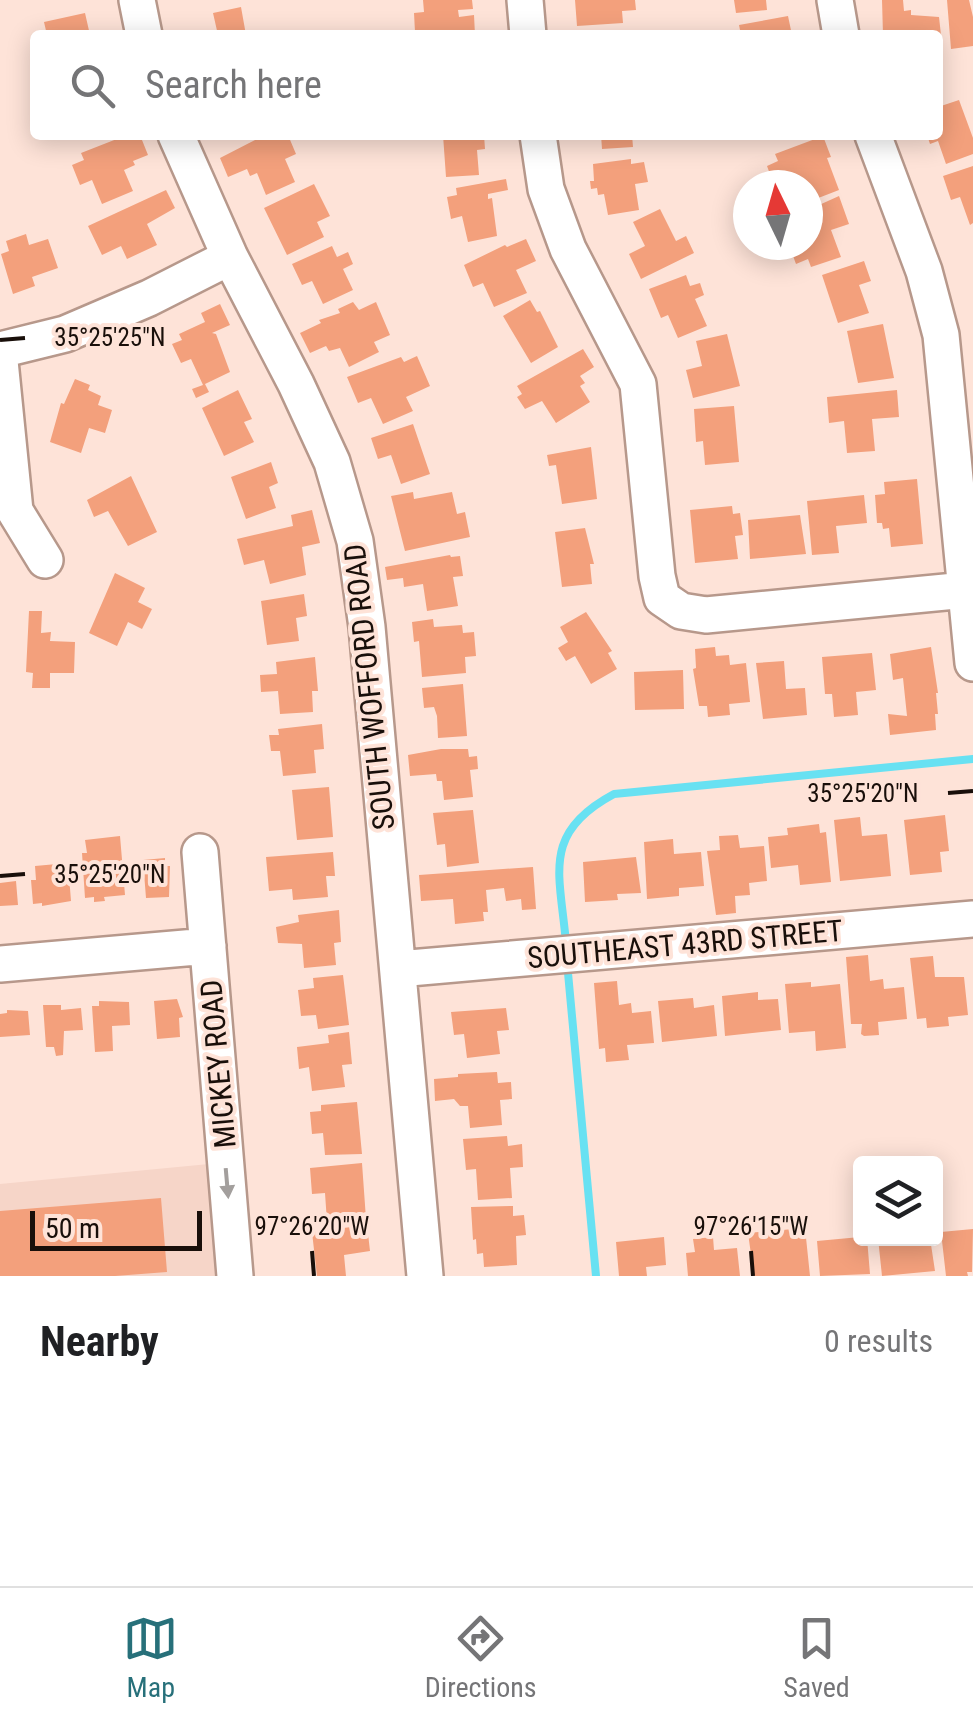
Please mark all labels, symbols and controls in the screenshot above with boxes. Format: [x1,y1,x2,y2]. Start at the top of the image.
search box [30,30,943,140]
icon: search [65,58,120,113]
text: Search here [145,63,322,107]
north arrow [733,170,823,260]
text: 35°25'25"N [54,323,166,352]
street label: SOUTH WOFFORD ROAD [337,542,401,832]
text: 35°25'20"N [807,779,919,808]
text: 35°25'20"N [54,860,166,889]
street label: SOUTHEAST 43RD STREET [526,913,844,975]
street label: MICKEY ROAD [193,978,243,1150]
map controls [853,1156,943,1246]
button: layers [853,1156,943,1246]
one-way arrow [220,1167,236,1199]
scale bar [30,1206,202,1250]
text: 50 m [45,1212,100,1245]
text: 97°26'20"W [255,1212,369,1241]
text: 97°26'15"W [694,1212,808,1241]
text: Nearby [40,1317,159,1366]
text: 0 results [824,1322,933,1360]
tab: Map [123,1611,178,1704]
tab: Directions [425,1611,537,1704]
tab: Saved [783,1611,850,1704]

